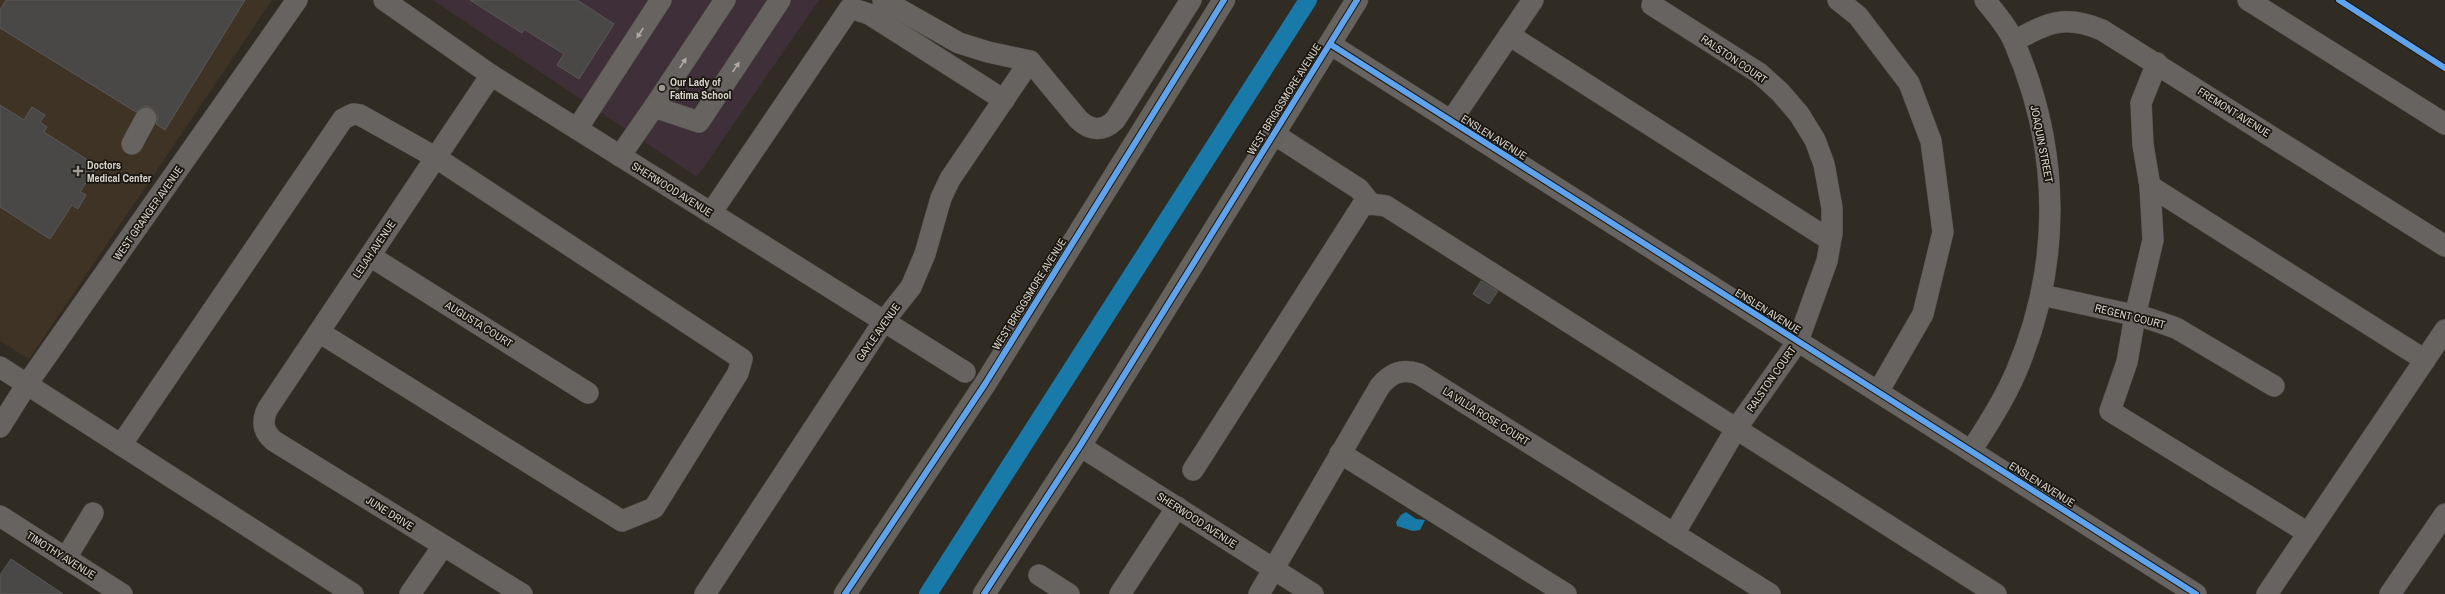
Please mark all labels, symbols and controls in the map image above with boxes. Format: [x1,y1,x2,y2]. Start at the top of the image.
one-way arrow [636,27,643,39]
street label: RALSTON COURT [1698,32,1770,87]
street label: WEST BRIGGSMORE AVENUE [1244,41,1324,157]
one-way arrow [680,57,687,69]
one-way arrow [732,62,740,72]
place label: Our Lady of Fatima School [670,75,731,102]
marker: Our Lady of Fatima School [657,83,667,93]
street label: FREMONT AVENUE [2195,84,2273,140]
street label: JOAQUIN STREET [2028,104,2056,184]
street label: ENSLEN AVENUE [1459,111,1529,163]
place label: Doctors Medical Center [87,158,152,185]
street label: SHERWOOD AVENUE [629,159,715,219]
street label: WEST GRANGER AVENUE [110,163,186,263]
marker: Doctors Medical Center [72,165,84,177]
street label: LELAH AVENUE [349,217,399,281]
street label: WEST BRIGGSMORE AVENUE [989,236,1069,352]
street label: ENSLEN AVENUE [1733,285,1803,337]
street label: AUGUSTA COURT [442,297,516,351]
street label: GAYLE AVENUE [853,300,903,364]
street label: REGENT COURT [2093,301,2167,332]
street label: RALSTON COURT [1743,343,1799,415]
street label: LA VILLA ROSE COURT [1440,384,1532,449]
street label: ENSLEN AVENUE [2007,458,2077,510]
street label: SHERWOOD AVENUE [1154,489,1240,551]
street label: JUNE DRIVE [364,493,416,533]
street label: TIMOTHY AVENUE [24,528,98,582]

